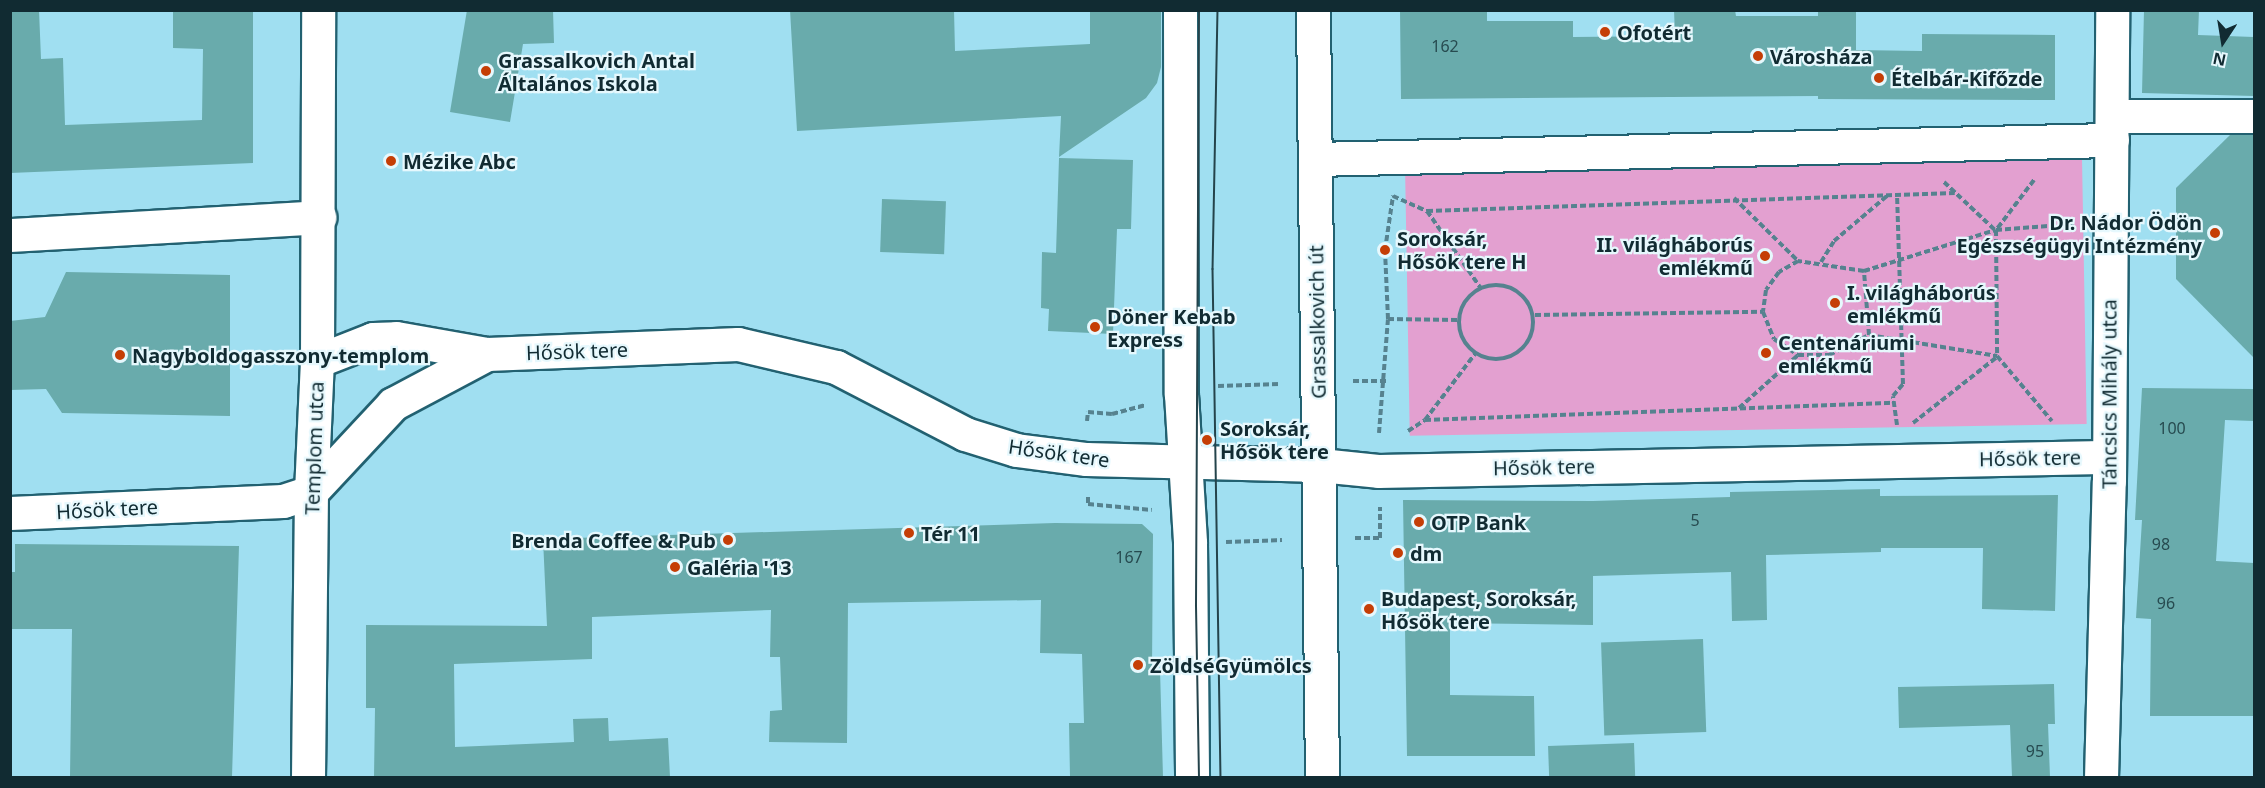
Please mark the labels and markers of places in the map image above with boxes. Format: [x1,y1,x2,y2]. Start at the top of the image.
place label: Ofotért [1617,20,1691,44]
marker: Ofotért [1598,25,1612,39]
place label: Városháza [1770,44,1872,68]
place label: Grassalkovich Antal Általános Iskola [498,48,695,95]
marker: Városháza [1751,49,1765,63]
marker: Grassalkovich Antal Általános Iskola [479,64,493,78]
place label: Ételbár-Kifőzde [1891,66,2042,90]
marker: Ételbár-Kifőzde [1872,71,1886,85]
place label: Mézike Abc [403,149,516,173]
marker: Mézike Abc [384,154,398,168]
place label: Dr. Nádor Ödön Egészségügyi Intézmény [1957,210,2202,257]
marker: Dr. Nádor Ödön Egészségügyi Intézmény [2206,224,2224,242]
place label: Soroksár, Hősök tere H [1397,226,1527,273]
place label: II. világháborús emlékmű [1597,232,1753,279]
marker: Soroksár, Hősök tere H [1378,243,1392,257]
marker: II. világháborús emlékmű [1758,249,1772,263]
place label: I. világháborús emlékmű [1847,280,1996,327]
marker: I. világháborús emlékmű [1828,296,1842,310]
place label: Döner Kebab Express [1107,304,1236,351]
marker: Döner Kebab Express [1088,320,1102,334]
place label: Centenáriumi emlékmű [1778,330,1915,377]
place label: Nagyboldogasszony-templom [132,343,429,367]
marker: Centenáriumi emlékmű [1759,346,1773,360]
marker: Nagyboldogasszony-templom [113,348,127,362]
place label: Soroksár, Hősök tere [1220,416,1329,463]
marker: Soroksár, Hősök tere [1198,431,1216,449]
place label: OTP Bank [1431,510,1526,534]
marker: OTP Bank [1412,515,1426,529]
place label: Tér 11 [921,521,980,545]
marker: Tér 11 [902,526,916,540]
place label: Brenda Coffee & Pub [511,528,716,552]
marker: Brenda Coffee & Pub [721,533,735,547]
place label: dm [1410,541,1442,565]
marker: dm [1391,546,1405,560]
place label: Galéria '13 [687,555,792,579]
marker: Galéria '13 [668,560,682,574]
place label: Budapest, Soroksár, Hősök tere [1381,586,1577,633]
marker: Budapest, Soroksár, Hősök tere [1362,602,1376,616]
place label: ZöldséGyümölcs [1150,653,1312,677]
marker: ZöldséGyümölcs [1131,658,1145,672]

